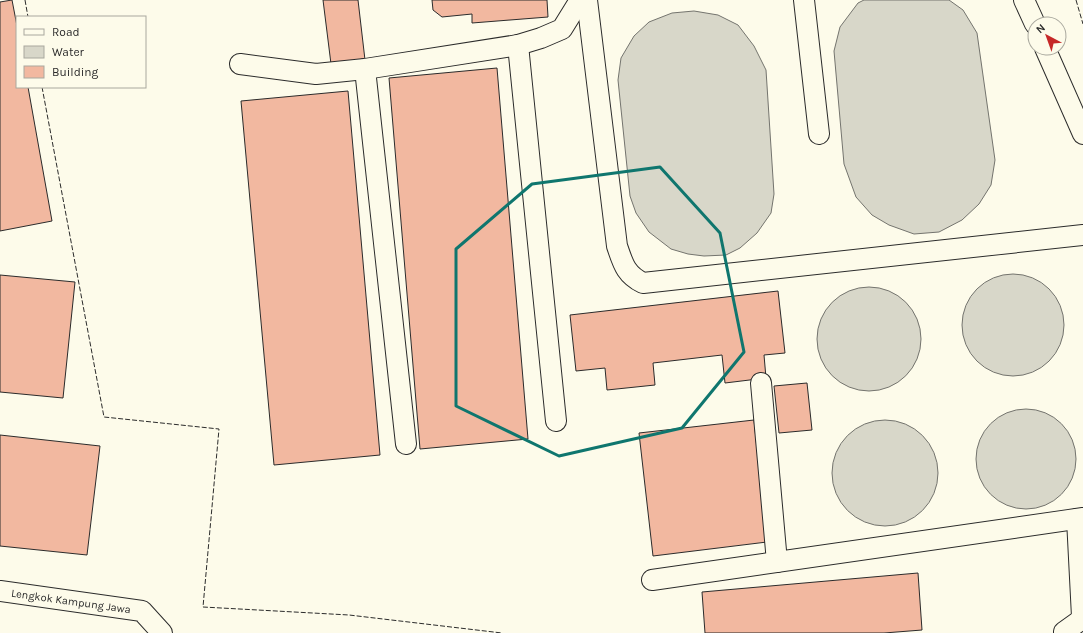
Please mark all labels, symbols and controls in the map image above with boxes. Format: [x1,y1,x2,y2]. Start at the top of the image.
legend [16,16,146,88]
north arrow [1027,16,1067,56]
text: N [1034,21,1048,36]
text: Road [52,25,80,39]
text: Water [52,45,85,59]
text: Building [52,65,99,79]
street label: Lengkok Kampung Jawa [10,587,132,616]

